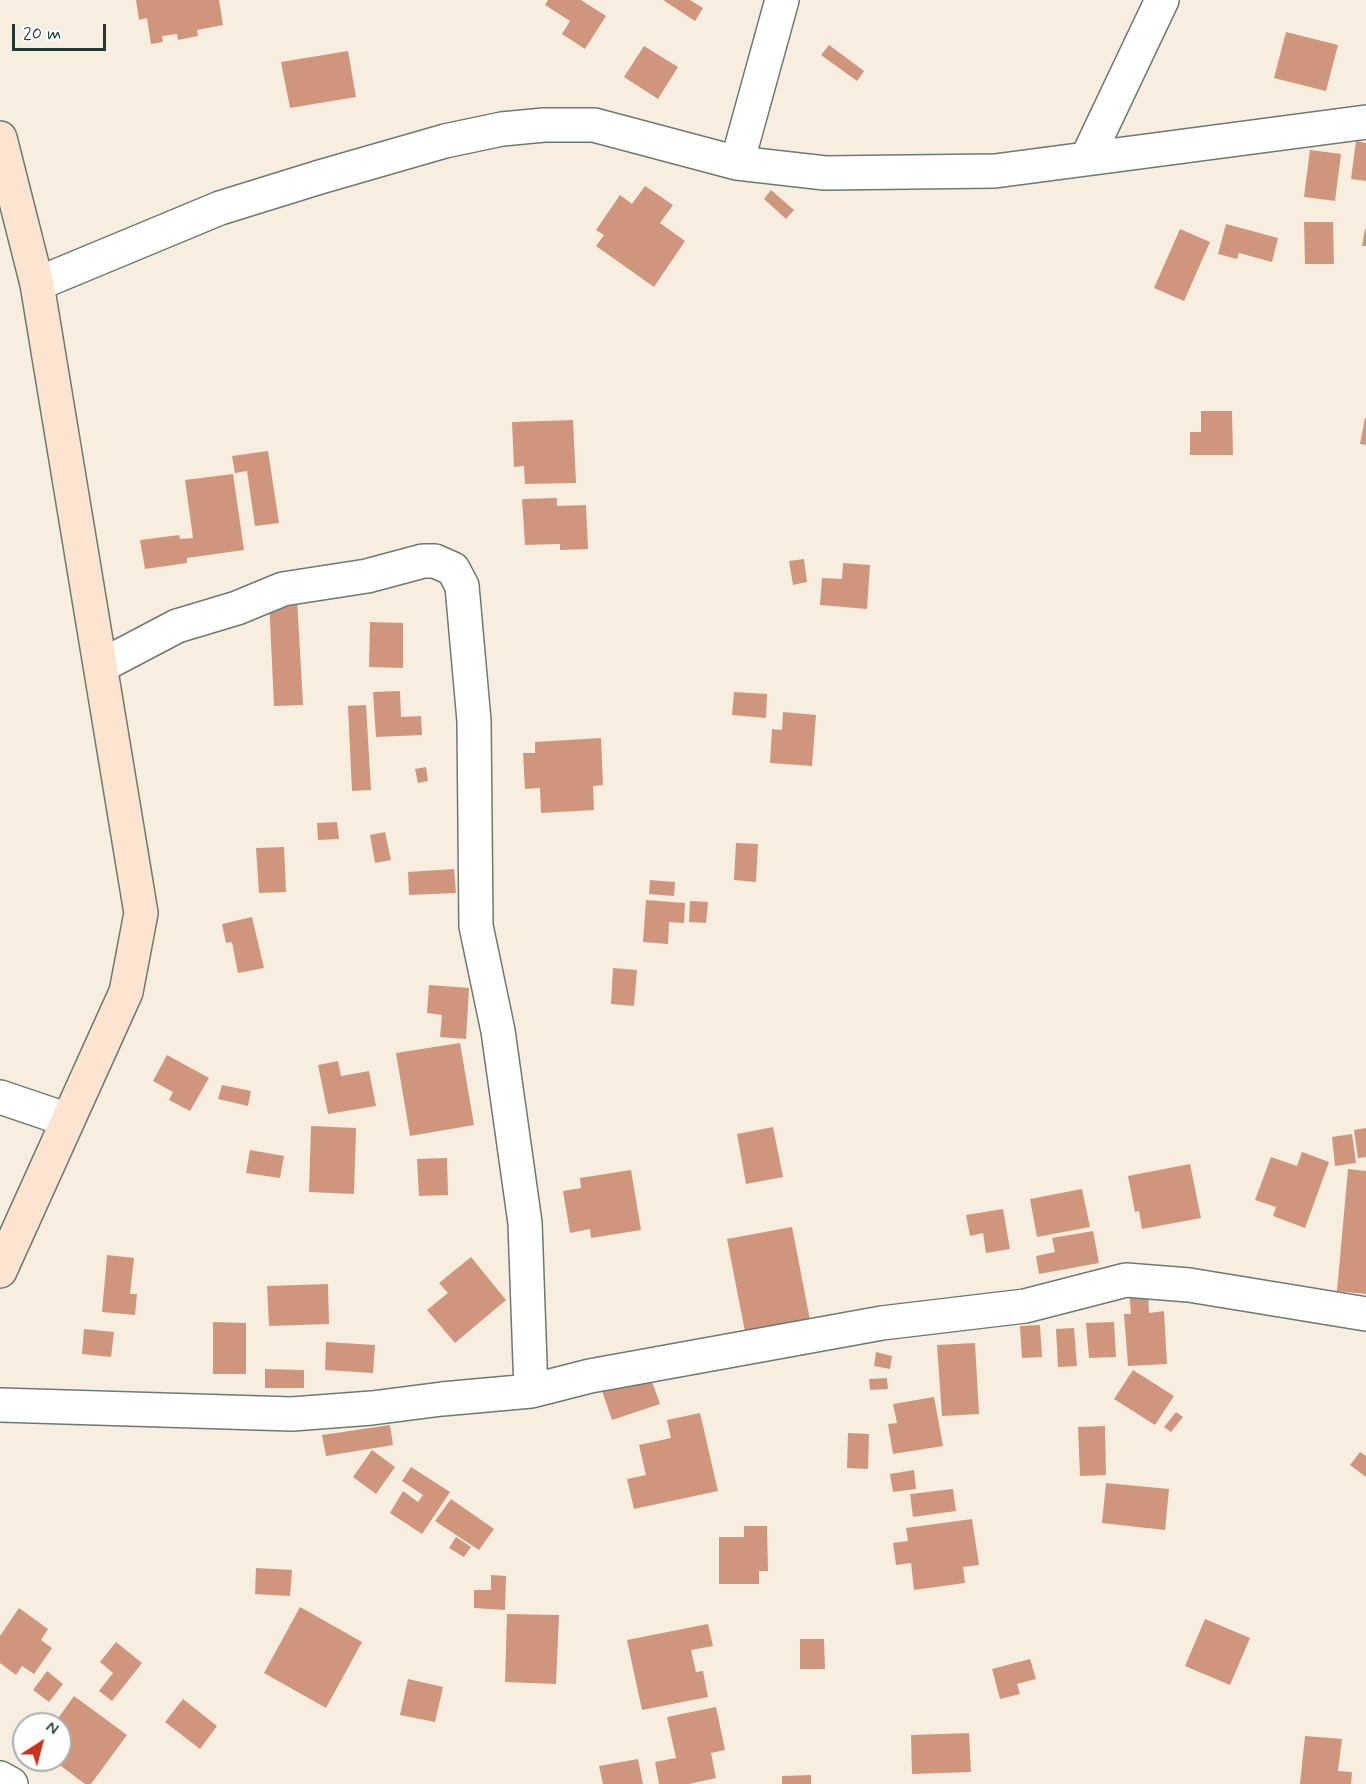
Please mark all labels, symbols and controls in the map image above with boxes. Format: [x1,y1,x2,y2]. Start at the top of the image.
scale bar [15,12,110,50]
text: 20 m [23,22,61,46]
north arrow [12,1712,72,1772]
text: N [41,1717,62,1740]

